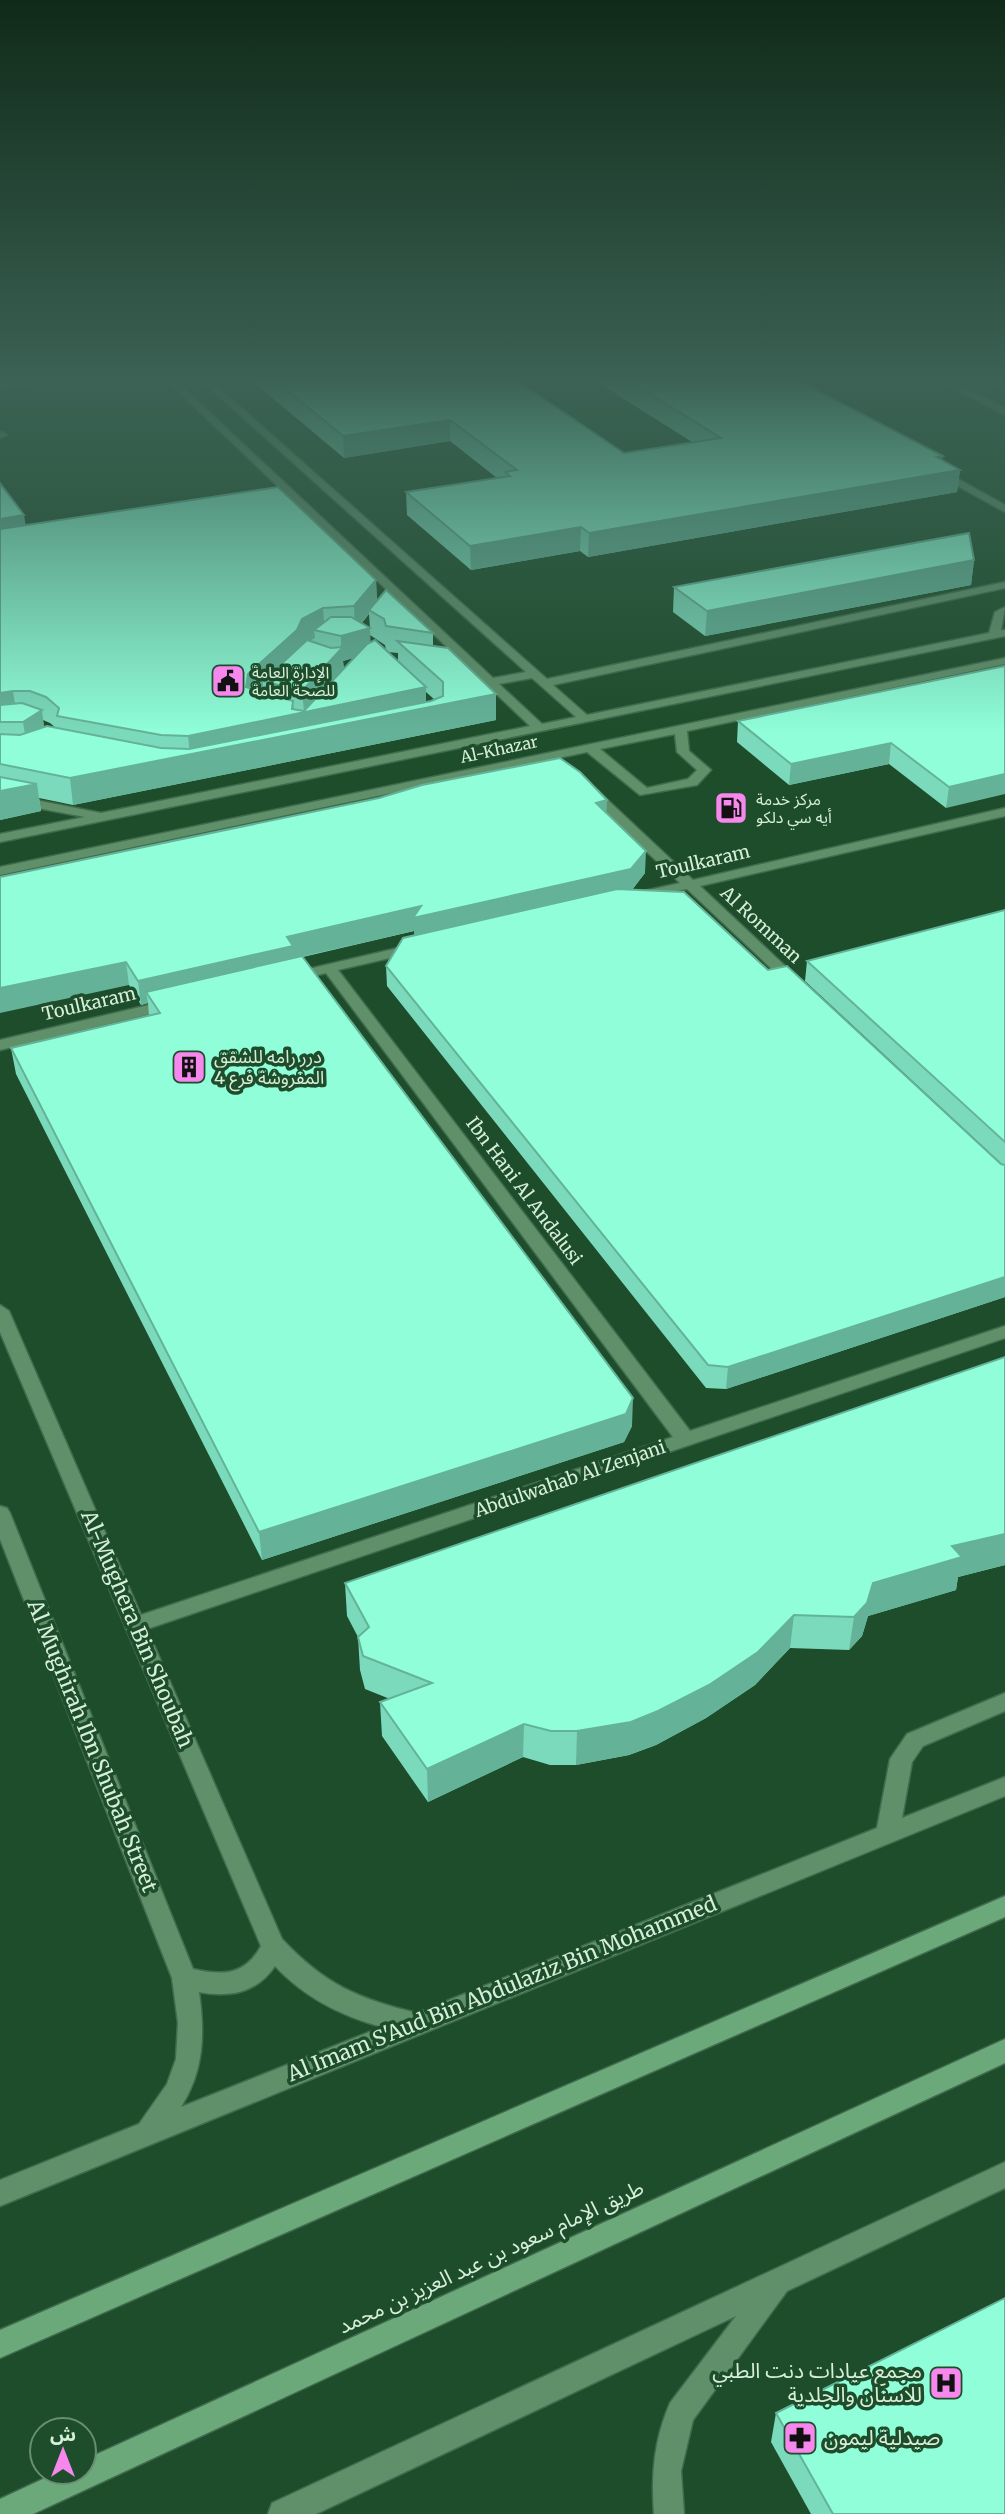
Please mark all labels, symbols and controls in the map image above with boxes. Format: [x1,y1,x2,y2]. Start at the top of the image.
public building icon: الإدارة العامة للصحة العامة [209,662,247,700]
place label: الإدارة العامة للصحة العامة [252,662,335,700]
street label: Al-Khazar [457,731,540,767]
fuel station icon: مركز خدمة أيه سي دلكو [712,789,750,827]
place label: مركز خدمة أيه سي دلكو [756,789,832,830]
street label: Toulkaram [654,840,752,883]
street label: Al Romman [715,880,807,968]
street label: Toulkaram [40,982,138,1025]
place label: درر رامه للشقق المفروشة فرع 4 [214,1045,324,1092]
building icon: درر رامه للشقق المفروشة فرع 4 [170,1048,208,1086]
street label: Ibn Hani Al Andalusi [461,1112,588,1269]
street label: Abdulwahab Al Zenjani [470,1435,669,1522]
street label: Al-Mughera Bin Shoubah [75,1505,200,1752]
street label: Al Mughirah Ibn Shubah Street [21,1595,164,1896]
street label: Al Imam S'Aud Bin Abdulaziz Bin Mohammed [282,1890,721,2088]
street label: طريق الإمام سعود بن عبد العزيز بن محمد [334,2174,649,2342]
place label: مجمع عيادات دنت الطبي للاسنان والجلدية [712,2357,922,2408]
hospital icon: مجمع عيادات دنت الطبي للاسنان والجلدية [927,2364,965,2402]
north arrow [28,2416,98,2486]
pharmacy icon: صيدلية ليمون [781,2419,819,2457]
text: ش [50,2422,76,2446]
place label: صيدلية ليمون [824,2424,940,2451]

